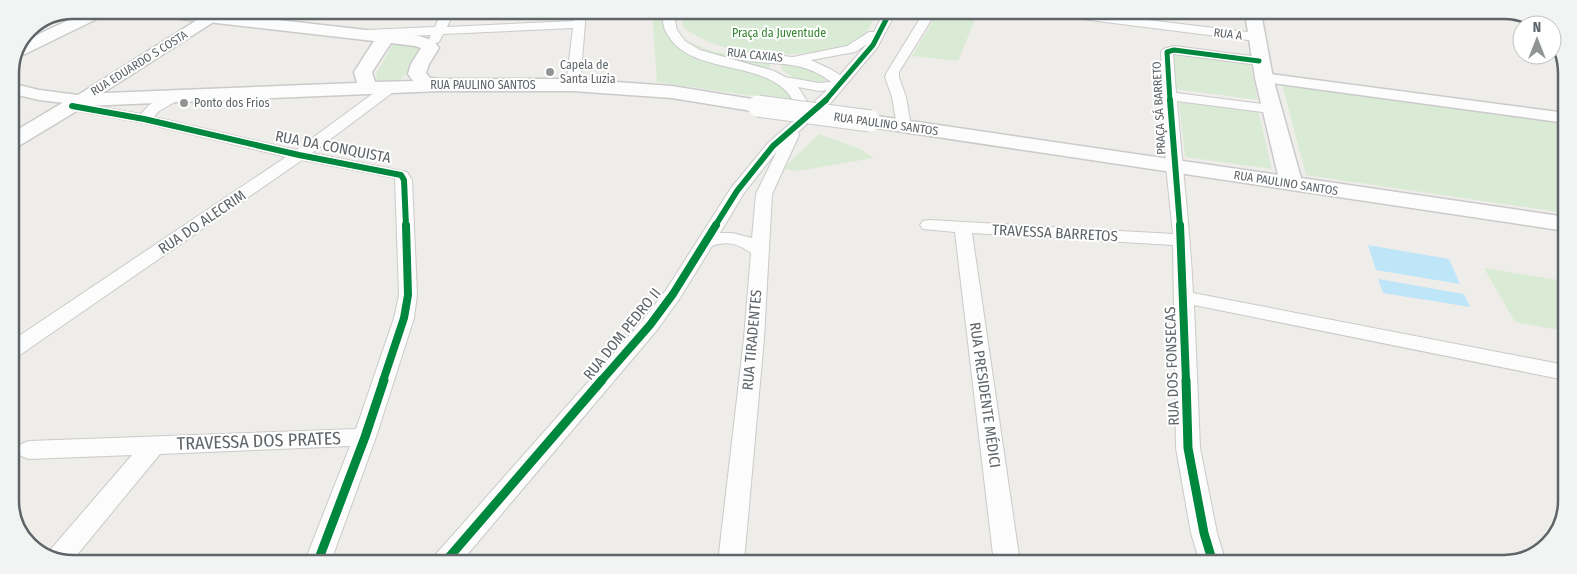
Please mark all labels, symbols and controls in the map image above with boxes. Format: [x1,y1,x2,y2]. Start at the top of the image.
north arrow [1512,15,1562,65]
text: N [1533,19,1541,36]
street label: RUA A [1213,25,1244,43]
park label: Praça da Juventude [732,26,826,40]
street label: RUA EDUARDO S COSTA [88,27,191,98]
street label: RUA CAXIAS [726,45,784,65]
place label: Capela de Santa Luzia [560,58,616,86]
street label: PRAÇA SÁ BARRETO [1149,61,1168,155]
marker: Capela de Santa Luzia [544,66,556,78]
street label: RUA PAULINO SANTOS [430,78,536,92]
place label: Ponto dos Frios [194,96,270,110]
marker: Ponto dos Frios [178,97,190,109]
street label: RUA PAULINO SANTOS [833,110,939,138]
street label: RUA DA CONQUISTA [274,127,392,167]
street label: RUA PAULINO SANTOS [1233,168,1339,198]
street label: RUA DO ALECRIM [155,186,249,258]
street label: TRAVESSA BARRETOS [992,221,1118,245]
street label: RUA DOM PEDRO II [580,284,664,384]
street label: RUA TIRADENTES [739,289,765,391]
street label: RUA DOS FONSECAS [1161,306,1183,426]
street label: RUA PRESIDENTE MÉDICI [966,321,1004,469]
street label: TRAVESSA DOS PRATES [177,427,342,455]

